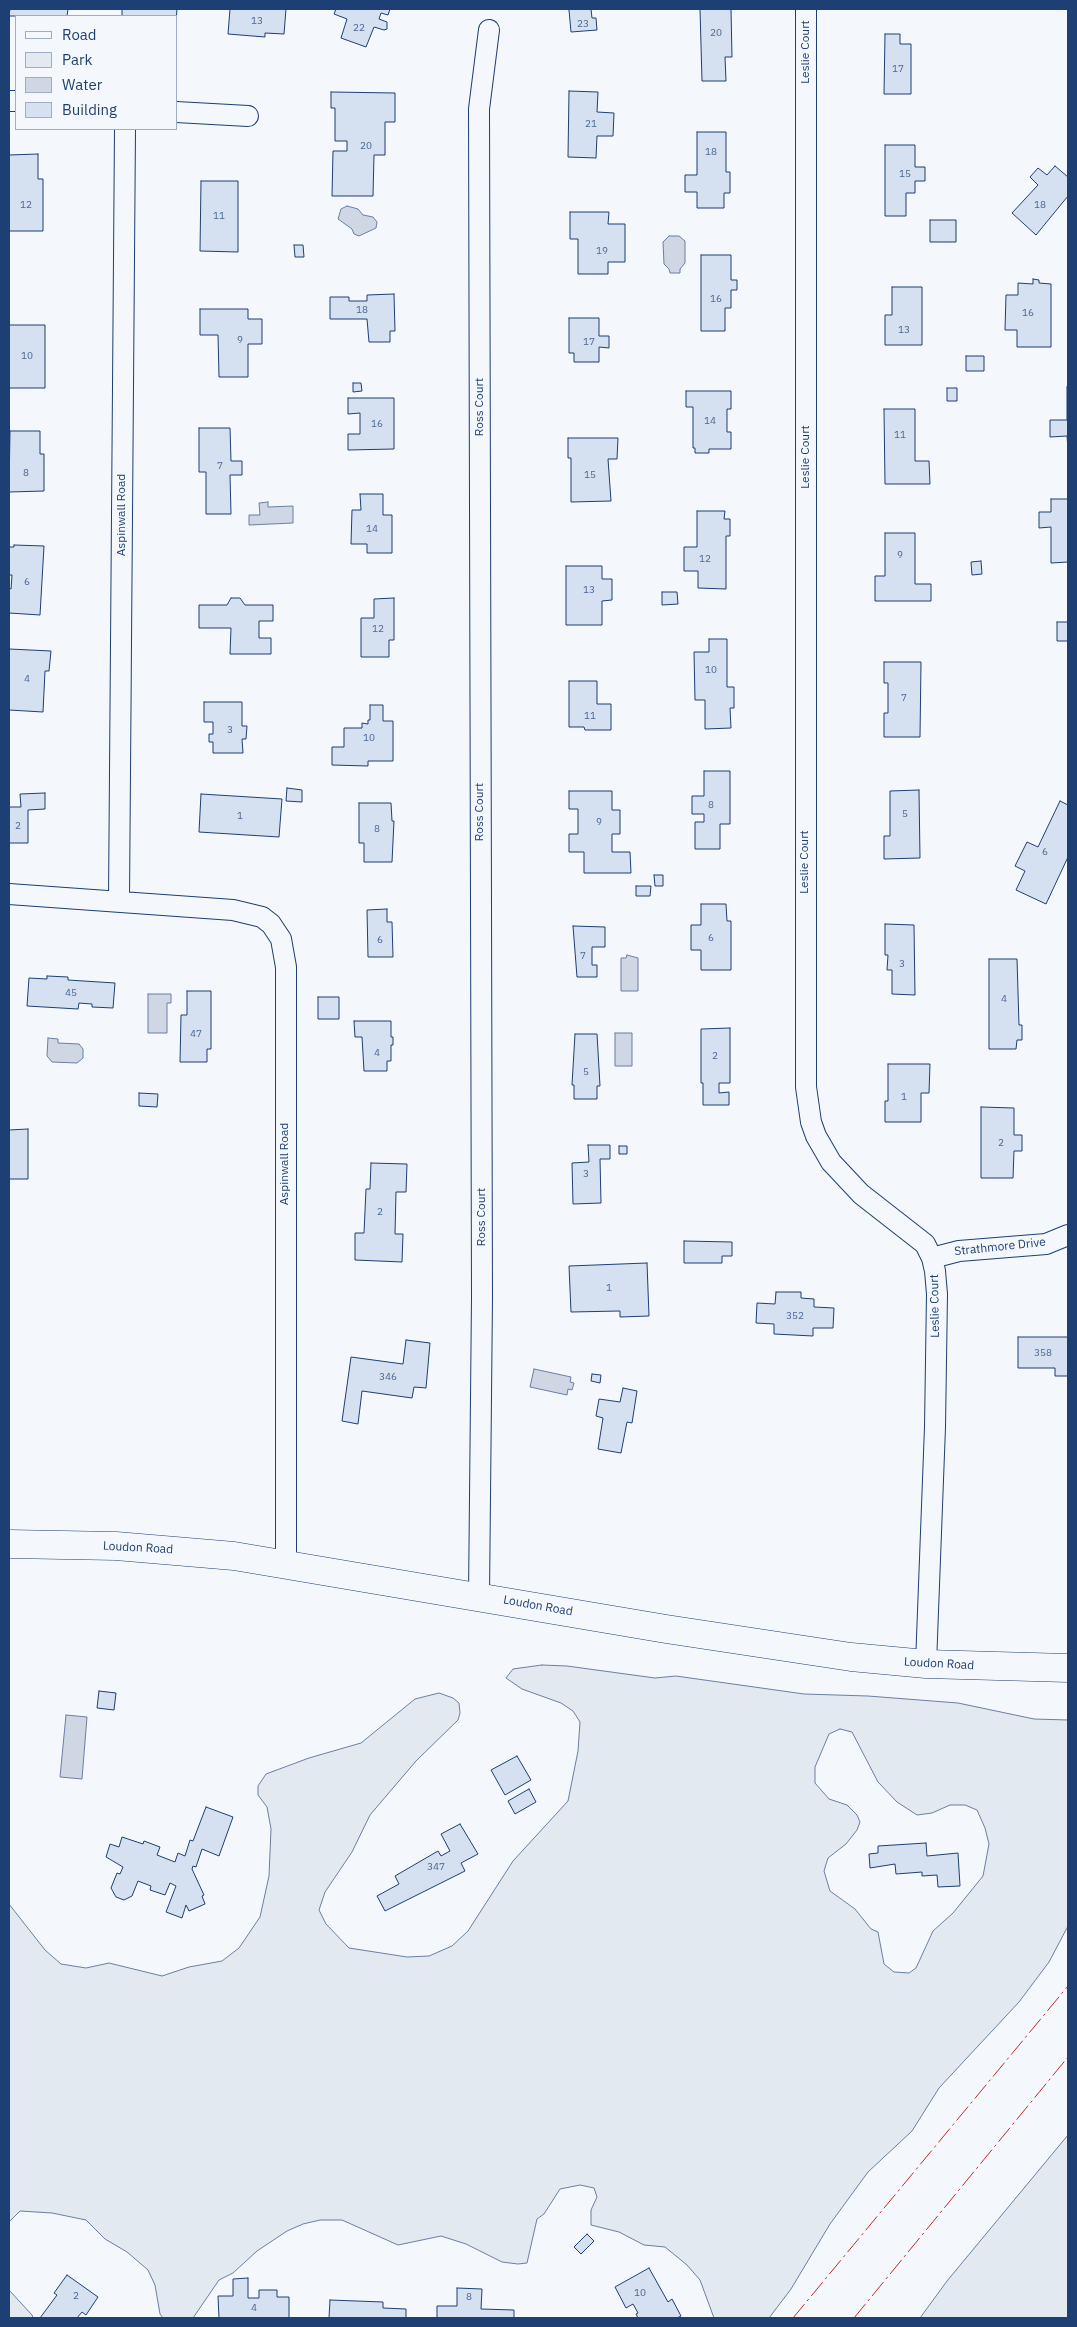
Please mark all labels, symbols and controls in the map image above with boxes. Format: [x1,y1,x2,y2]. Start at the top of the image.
legend [15,15,178,130]
house number: 13 [251,15,263,27]
house number: 23 [577,18,589,30]
street label: Leslie Court [799,20,813,84]
house number: 22 [353,22,365,34]
text: Road [62,25,97,44]
house number: 20 [710,27,722,39]
text: Park [62,50,92,69]
house number: 17 [892,63,904,75]
text: Water [62,75,102,94]
text: Building [62,100,117,119]
house number: 21 [585,118,597,130]
house number: 20 [360,140,372,152]
house number: 18 [705,146,717,158]
house number: 15 [899,168,911,180]
house number: 12 [20,199,32,211]
house number: 18 [1034,199,1046,211]
house number: 11 [213,210,225,222]
house number: 19 [596,245,608,257]
house number: 16 [710,293,722,305]
house number: 18 [356,304,368,316]
house number: 16 [1022,307,1034,319]
house number: 13 [898,324,910,336]
house number: 9 [237,334,243,346]
house number: 17 [583,336,595,348]
house number: 10 [21,350,33,362]
street label: Ross Court [473,378,487,436]
house number: 14 [704,415,716,427]
house number: 16 [371,418,383,430]
street label: Leslie Court [799,425,813,489]
house number: 11 [894,429,906,441]
house number: 7 [217,460,223,472]
house number: 8 [23,467,29,479]
house number: 15 [584,469,596,481]
street label: Aspinwall Road [115,474,129,556]
house number: 14 [366,523,378,535]
house number: 9 [897,549,903,561]
house number: 12 [699,553,711,565]
house number: 6 [24,576,30,588]
house number: 13 [583,584,595,596]
house number: 12 [372,623,384,635]
house number: 10 [705,664,717,676]
house number: 4 [24,673,30,685]
house number: 7 [901,692,907,704]
house number: 11 [584,710,596,722]
house number: 3 [227,724,233,736]
house number: 10 [363,732,375,744]
street label: Ross Court [473,783,487,841]
house number: 8 [708,799,714,811]
house number: 5 [902,808,908,820]
house number: 1 [237,810,243,822]
house number: 9 [596,816,602,828]
house number: 2 [15,820,21,832]
house number: 8 [374,823,380,835]
street label: Leslie Court [798,830,812,894]
house number: 6 [1042,846,1048,858]
house number: 6 [708,932,714,944]
house number: 6 [377,934,383,946]
house number: 7 [580,950,586,962]
house number: 3 [899,958,905,970]
house number: 45 [65,987,77,999]
house number: 4 [1001,993,1007,1005]
house number: 47 [190,1028,202,1040]
house number: 4 [374,1047,380,1059]
house number: 2 [712,1050,718,1062]
house number: 5 [583,1066,589,1078]
house number: 1 [901,1091,907,1103]
street label: Aspinwall Road [278,1123,292,1205]
house number: 2 [998,1137,1004,1149]
house number: 3 [583,1168,589,1180]
street label: Ross Court [475,1188,489,1246]
house number: 2 [377,1206,383,1218]
street label: Strathmore Drive [954,1235,1046,1259]
street label: Leslie Court [927,1274,943,1338]
house number: 1 [606,1282,612,1294]
house number: 352 [786,1310,804,1322]
house number: 358 [1034,1347,1052,1359]
house number: 346 [379,1371,397,1383]
street label: Loudon Road [102,1539,174,1557]
street label: Loudon Road [502,1593,574,1619]
street label: Loudon Road [903,1655,975,1673]
house number: 347 [427,1861,445,1873]
house number: 10 [634,2287,646,2299]
house number: 2 [73,2290,79,2302]
house number: 8 [466,2291,472,2303]
house number: 4 [251,2302,257,2314]

